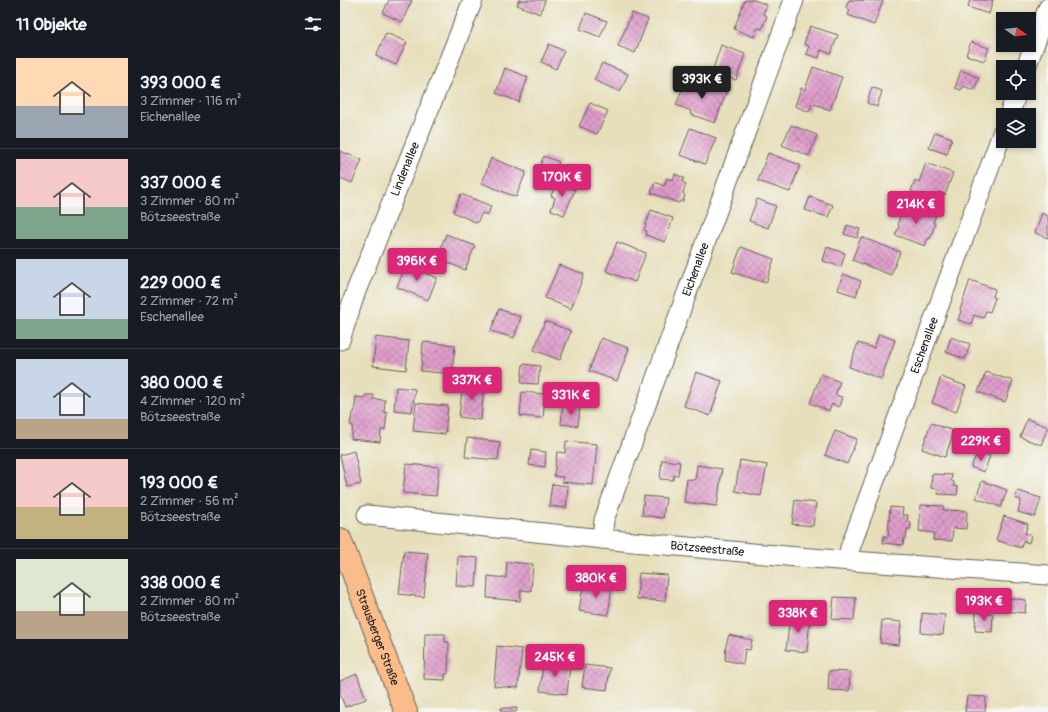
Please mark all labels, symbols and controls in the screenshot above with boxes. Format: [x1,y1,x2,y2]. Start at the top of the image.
north arrow [996,12,1036,52]
map controls [996,12,1036,148]
icon: filters [302,13,324,35]
text: 11 Objekte [16,14,87,35]
button: locate [996,60,1036,100]
pin: 393K € [669,66,735,100]
text: 393K € [682,71,722,87]
text: 393 000 € [140,72,221,93]
icon: home [48,74,96,122]
text: 3 Zimmer · 116 m² [140,93,241,109]
button: layers [996,108,1036,148]
text: Eichenallee [140,109,200,125]
street label: Lindenallee [387,140,423,198]
pin: 170K € [529,164,595,198]
text: 170K € [542,169,582,185]
text: 337 000 € [140,172,221,193]
icon: home [48,175,96,223]
pin: 214K € [883,191,949,225]
text: 3 Zimmer · 80 m² [140,193,239,209]
text: 214K € [896,196,936,212]
text: Bötzseestraße [140,209,220,225]
street label: Eichenallee [679,240,712,298]
pin: 396K € [384,248,450,282]
text: 396K € [397,253,437,269]
text: 229 000 € [140,272,221,293]
icon: home [48,275,96,323]
text: 2 Zimmer · 72 m² [140,293,238,309]
text: Eschenallee [140,309,204,325]
street label: Eschenallee [907,315,942,376]
pin: 337K € [439,367,505,401]
text: 380 000 € [140,372,223,393]
text: 337K € [452,372,492,388]
icon: home [48,375,96,423]
pin: 331K € [538,382,604,416]
text: 331K € [552,387,590,403]
text: 4 Zimmer · 120 m² [140,393,245,409]
text: Bötzseestraße [140,409,220,425]
pin: 229K € [948,428,1014,462]
text: 229K € [961,433,1001,449]
text: 193 000 € [140,472,218,493]
icon: home [48,475,96,523]
text: 2 Zimmer · 56 m² [140,493,238,509]
text: Bötzseestraße [140,509,220,525]
street label: Bötzseestraße [670,538,745,560]
pin: 380K € [563,565,629,599]
text: 380K € [575,570,617,586]
text: 338 000 € [140,572,221,593]
icon: home [48,575,96,623]
street label: Strausberger Straße [352,587,403,688]
pin: 193K € [951,588,1017,622]
text: 2 Zimmer · 80 m² [140,593,239,609]
text: 193K € [965,593,1003,609]
pin: 338K € [765,600,831,634]
text: 338K € [778,605,818,621]
text: Bötzseestraße [140,609,220,625]
pin: 245K € [522,644,588,678]
text: 245K € [534,649,576,665]

